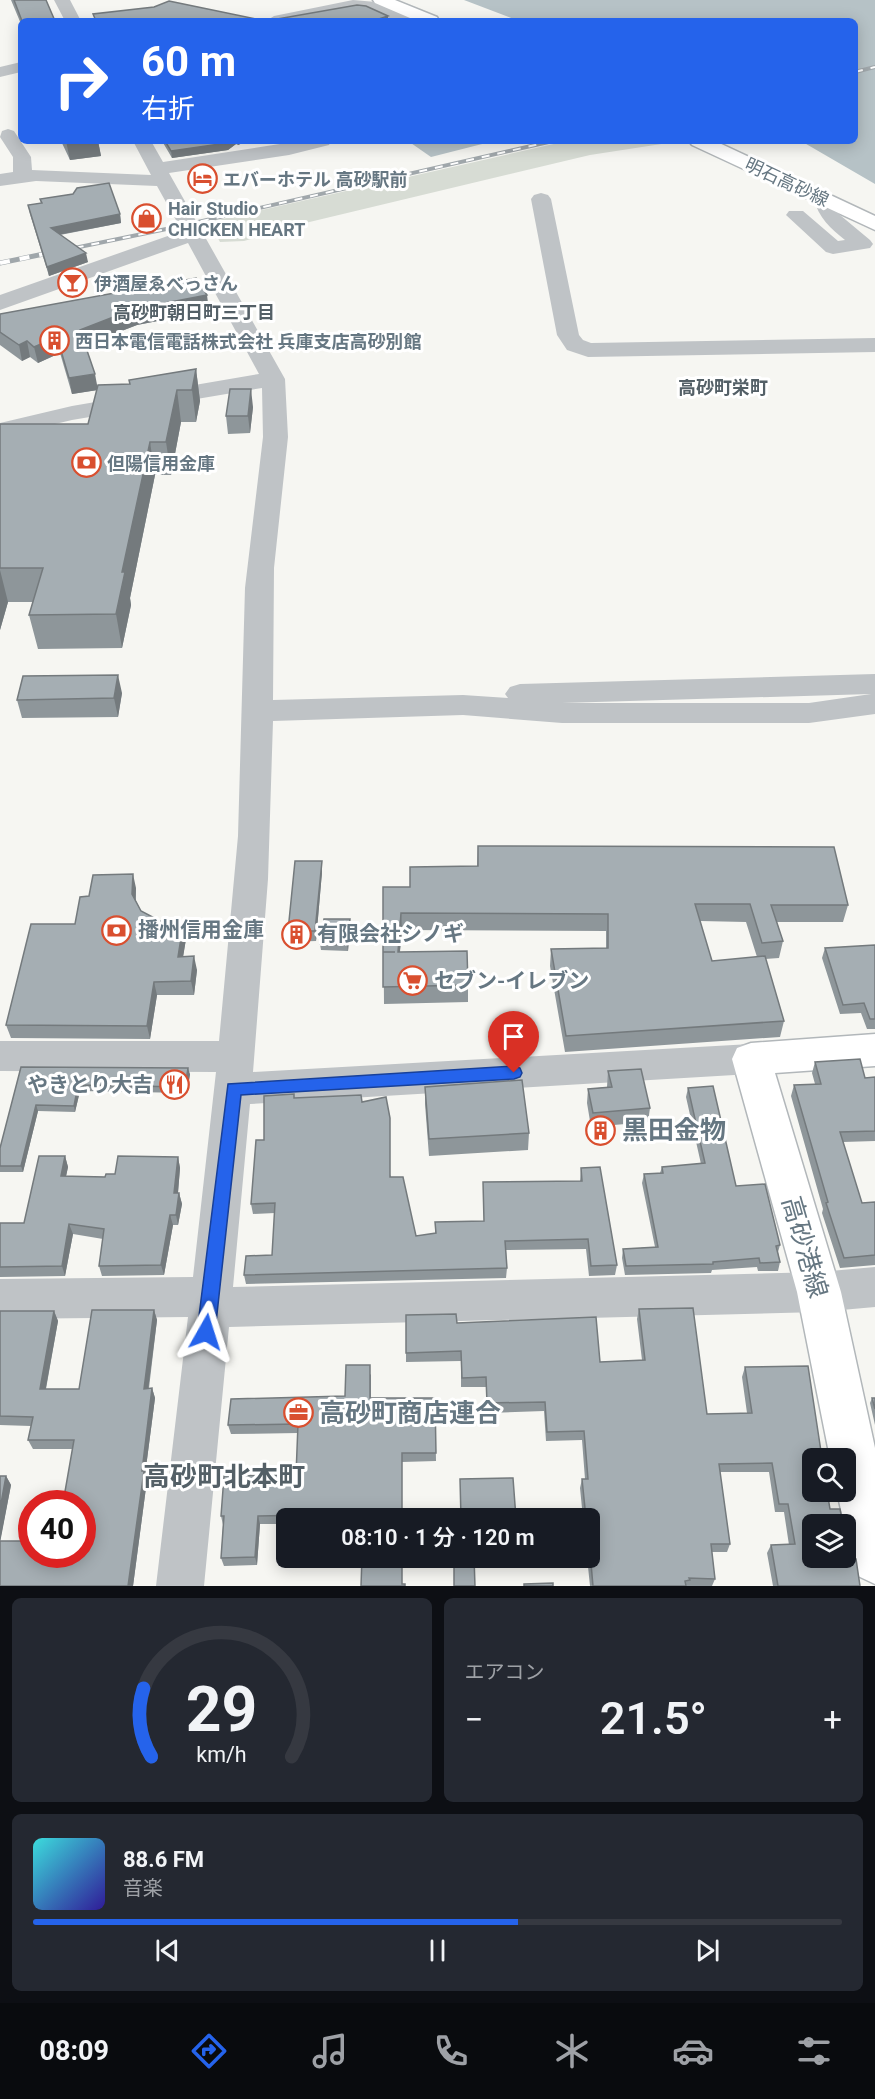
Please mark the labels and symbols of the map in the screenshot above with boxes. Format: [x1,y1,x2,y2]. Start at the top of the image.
street label: 明石高砂線 [742,153,832,211]
hotel icon: エバーホテル 高砂駅前 [186,163,218,195]
place label: エバーホテル 高砂駅前 [223,169,407,190]
place label: Hair Studio CHICKEN HEART [168,198,305,240]
shop icon: Hair Studio CHICKEN HEART [131,202,163,234]
bar icon: 伊酒屋ゑべっさん [57,267,89,299]
place label: 伊酒屋ゑべっさん [94,273,238,294]
district label: 高砂町朝日町三丁目 [113,302,275,323]
building icon: 西日本電信電話株式会社 兵庫支店高砂別館 [38,325,70,357]
place label: 西日本電信電話株式会社 兵庫支店高砂別館 [75,331,421,352]
district label: 高砂町栄町 [678,377,768,398]
bank icon: 但陽信用金庫 [70,447,102,479]
place label: 但陽信用金庫 [107,453,215,474]
bank icon: 播州信用金庫 [101,914,133,946]
place label: 播州信用金庫 [138,918,264,942]
building icon: 有限会社シノギ [280,918,312,950]
place label: 有限会社シノギ [317,922,464,946]
supermarket icon: セブン-イレブン [397,965,429,997]
place label: セブン-イレブン [434,969,589,993]
pin [488,1011,539,1073]
restaurant icon: やきとり大吉 [158,1069,190,1101]
place label: やきとり大吉 [27,1073,153,1097]
building icon: 黒田金物 [585,1114,617,1146]
place label: 黒田金物 [622,1115,726,1145]
street label: 高砂港線 [776,1193,834,1301]
position arrow [174,1300,238,1364]
office icon: 高砂町商店連合 [282,1397,314,1429]
place label: 高砂町商店連合 [319,1398,501,1428]
district label: 高砂町北本町 [143,1461,305,1493]
speed limit sign: 40 [18,1490,96,1568]

